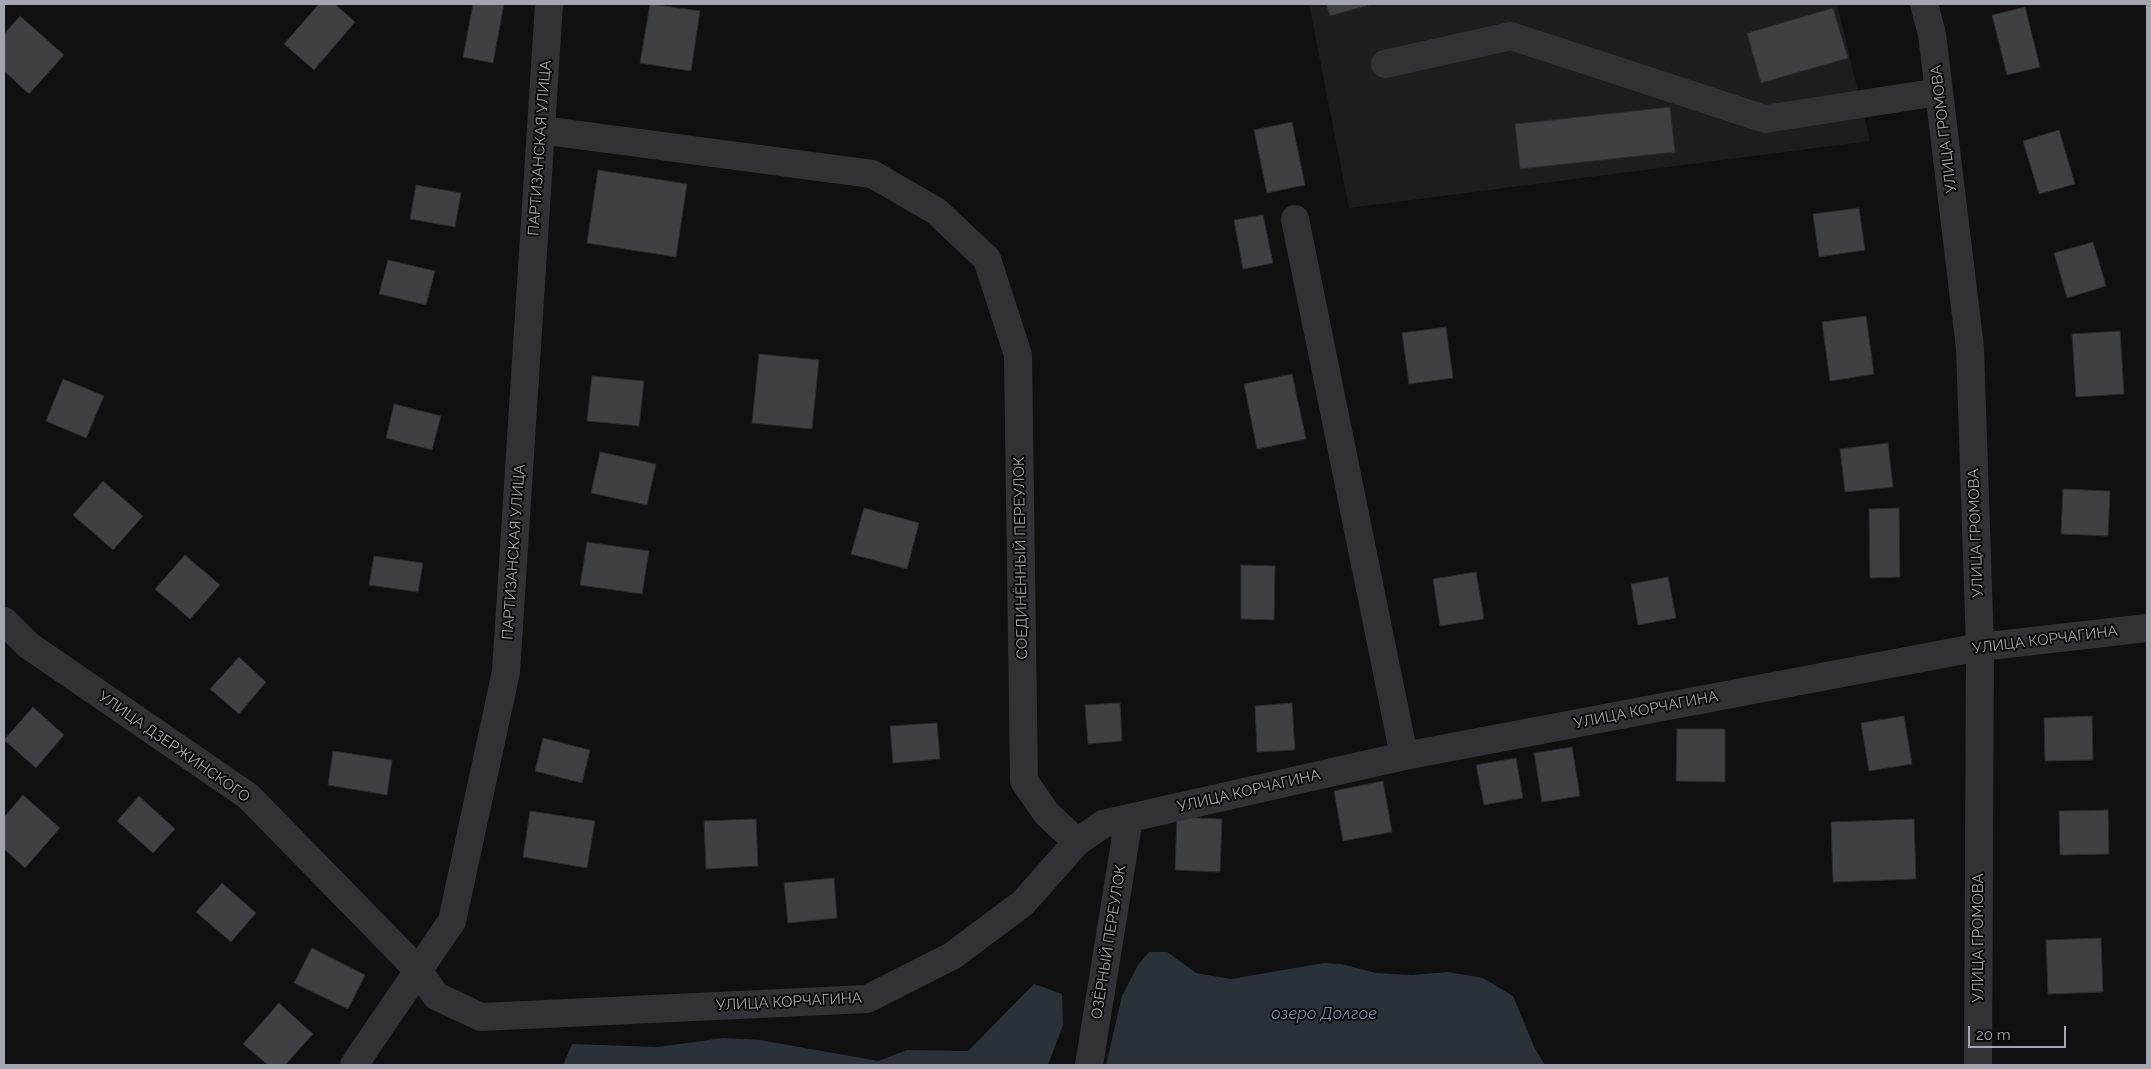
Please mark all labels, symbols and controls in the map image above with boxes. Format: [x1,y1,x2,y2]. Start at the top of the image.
street label: ПАРТИЗАНСКАЯ УЛИЦА [525,60,555,236]
street label: УЛИЦА ГРОМОВА [1927,64,1961,194]
street label: СОЕДИНЁННЫЙ ПЕРЕУЛОК [1010,456,1032,660]
street label: ПАРТИЗАНСКАЯ УЛИЦА [499,464,529,640]
street label: УЛИЦА ГРОМОВА [1965,468,1987,598]
street label: УЛИЦА КОРЧАГИНА [1971,622,2119,658]
street label: УЛИЦА КОРЧАГИНА [1573,687,1719,733]
street label: УЛИЦА ДЗЕРЖИНСКОГО [95,688,253,806]
street label: УЛИЦА КОРЧАГИНА [1176,766,1322,816]
street label: ОЗЁРНЫЙ ПЕРЕУЛОК [1088,863,1130,1021]
street label: УЛИЦА ГРОМОВА [1969,873,1987,1003]
street label: УЛИЦА КОРЧАГИНА [716,989,862,1015]
water label: озеро Долгое [1271,1004,1377,1024]
scale bar [1971,1016,2068,1048]
text: 20 m [1976,1026,2011,1044]

